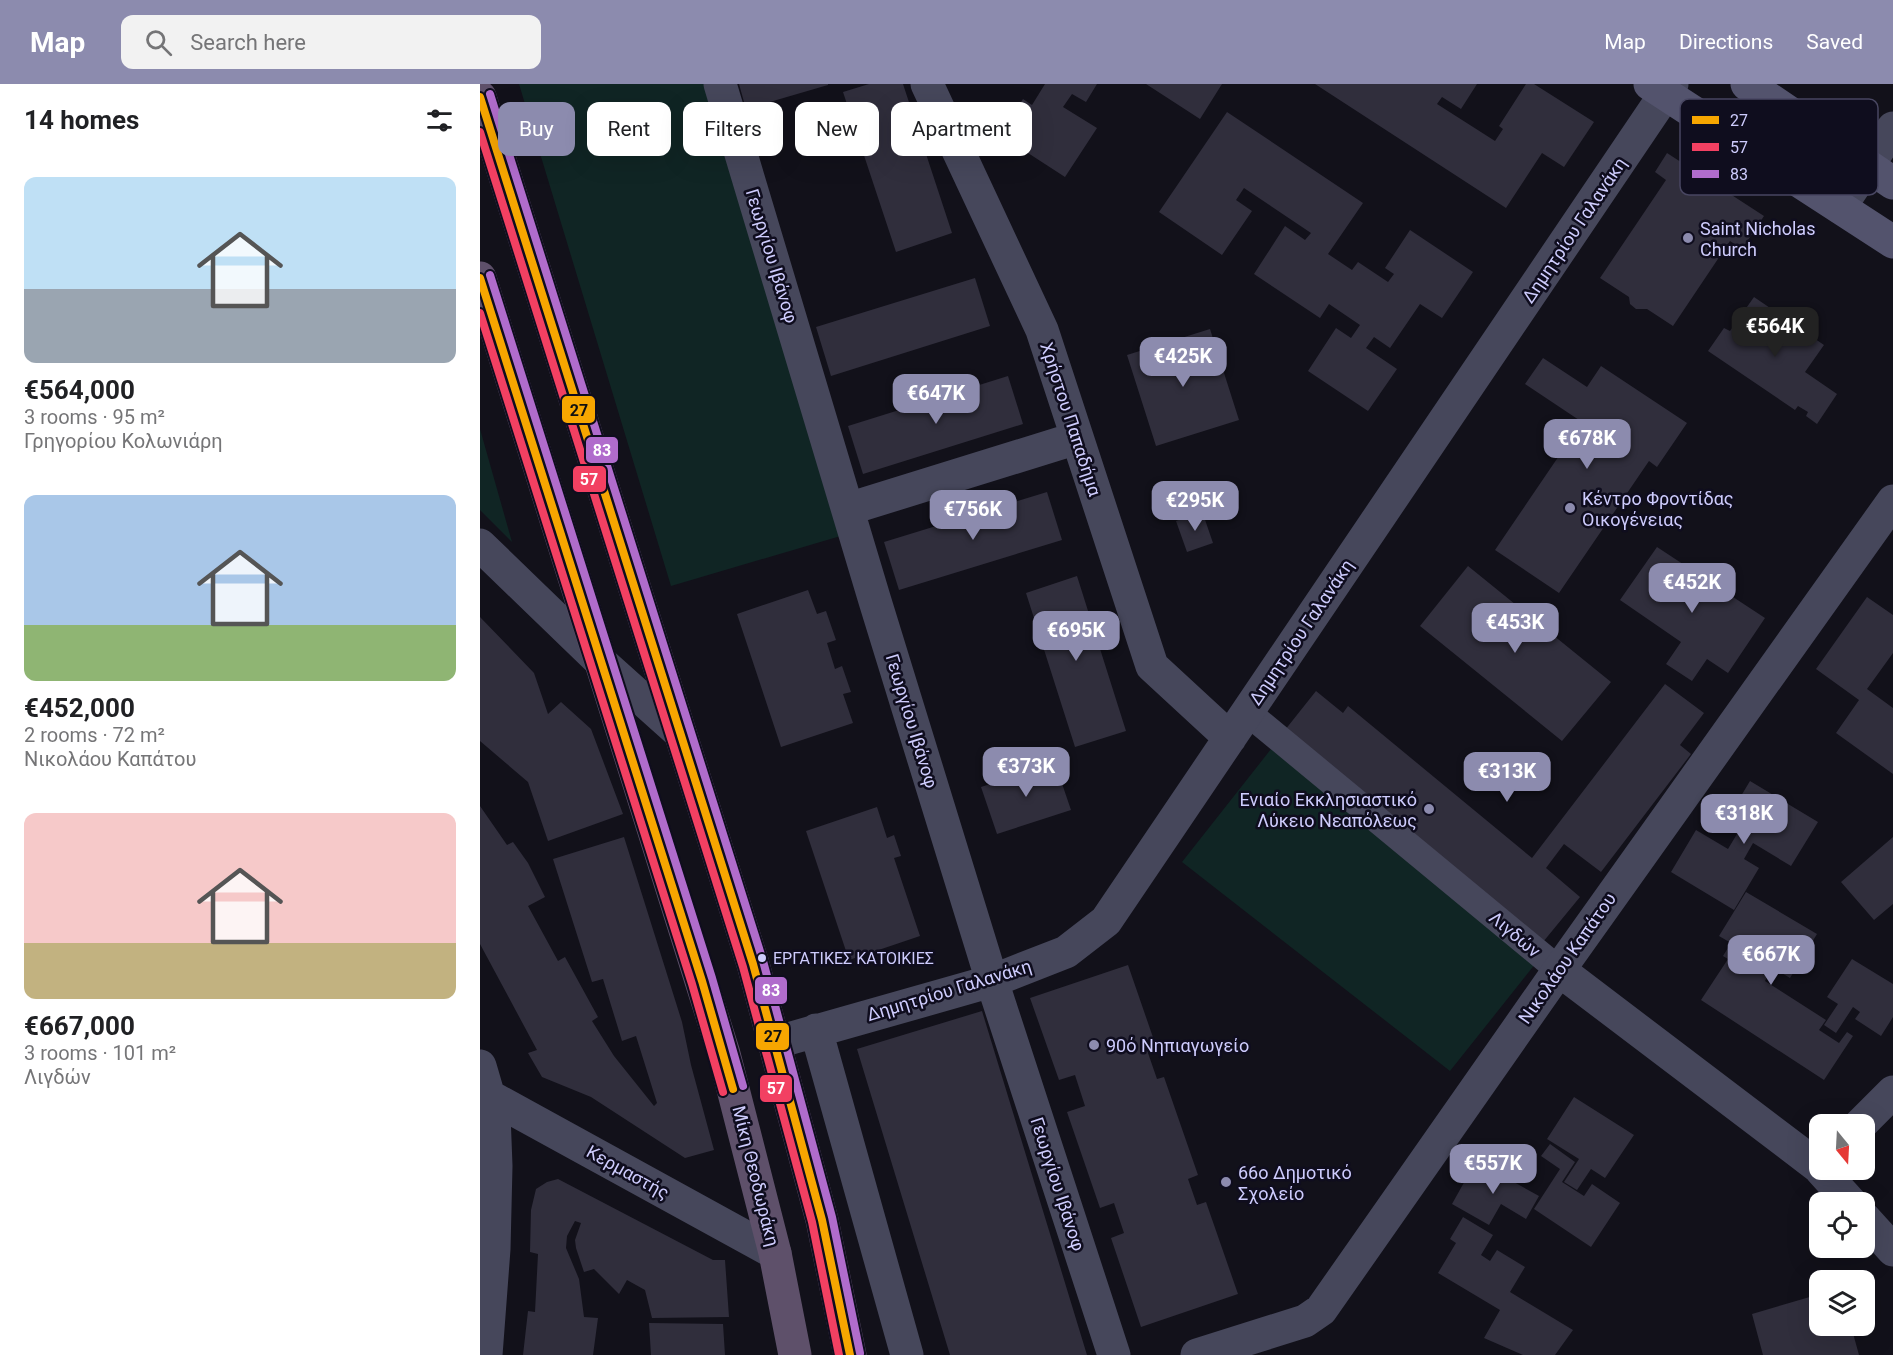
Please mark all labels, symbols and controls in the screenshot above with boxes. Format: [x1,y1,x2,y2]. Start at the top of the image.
search box [121,15,541,69]
text: Map [30,26,85,59]
icon: search [142,26,175,59]
text: Search here [190,30,306,55]
text: Map [1604,30,1646,54]
text: Directions [1679,30,1773,54]
text: Saved [1806,30,1863,54]
legend [1680,99,1878,195]
chip: Buy [498,102,575,156]
chip: Rent [587,102,671,156]
chip: Filters [683,102,783,156]
chip: New [795,102,879,156]
chip: Apartment [891,102,1032,156]
icon: filters [423,104,456,137]
text: 14 homes [24,105,139,135]
text: 27 [1730,111,1748,130]
text: 57 [1730,138,1748,157]
street label: Δημητρίου Γαλανάκη [1517,153,1631,307]
text: 83 [1730,165,1748,184]
street label: Γεωργίου Ιβάνοφ [742,186,802,326]
icon: home [186,216,294,324]
place label: Saint Nicholas Church [1700,218,1815,260]
marker: Saint Nicholas Church [1681,231,1695,245]
pin: €564K [1733,307,1817,358]
text: €564K [1746,314,1804,338]
pin: €425K [1141,337,1225,388]
street label: Χρήστου Παπαδήμα [1036,339,1106,499]
text: €425K [1154,344,1212,368]
pin: €647K [894,374,978,425]
text: €564,000 [24,375,135,405]
text: €647K [907,381,965,405]
line badge: 27 [561,395,596,424]
text: 27 [570,401,588,420]
text: 3 rooms · 95 m² [24,405,165,429]
pin: €678K [1545,419,1629,470]
text: €678K [1558,426,1616,450]
text: Γρηγορίου Κολωνιάρη [24,429,223,453]
line badge: 83 [585,436,619,464]
text: 83 [593,441,611,460]
line badge: 57 [572,465,607,493]
text: 57 [580,470,598,489]
pin: €295K [1153,481,1237,532]
text: €295K [1166,488,1224,512]
place label: Κέντρο Φροντίδας Οικογένειας [1582,488,1734,530]
pin: €756K [931,490,1015,541]
text: €756K [944,497,1002,521]
marker: Κέντρο Φροντίδας Οικογένειας [1563,501,1577,515]
icon: home [186,534,294,642]
street label: Δημητρίου Γαλανάκη [1244,555,1358,709]
pin: €452K [1650,563,1734,614]
text: €452K [1663,570,1721,594]
pin: €453K [1473,603,1557,654]
text: €453K [1486,610,1544,634]
pin: €695K [1034,611,1118,662]
text: €695K [1047,618,1105,642]
street label: Γεωργίου Ιβάνοφ [882,651,942,791]
text: €452,000 [24,693,135,723]
text: 2 rooms · 72 m² [24,723,165,747]
text: Νικολάου Καπάτου [24,747,196,771]
pin: €373K [984,747,1068,798]
pin: €313K [1465,752,1549,803]
text: €373K [997,754,1055,778]
text: €313K [1478,759,1536,783]
place label: Ενιαίο Εκκλησιαστικό Λύκειο Νεαπόλεως [1240,789,1417,831]
pin: €318K [1702,794,1786,845]
text: €318K [1715,801,1773,825]
marker: Ενιαίο Εκκλησιαστικό Λύκειο Νεαπόλεως [1422,802,1436,816]
icon: home [186,852,294,960]
street label: Νικολάου Καπάτου [1514,888,1620,1028]
street label: Λιγδών [1485,907,1545,962]
pin: €667K [1729,935,1813,986]
text: €667K [1742,942,1800,966]
place label: ΕΡΓΑΤΙΚΕΣ ΚΑΤΟΙΚΙΕΣ [773,949,934,968]
marker: ΕΡΓΑΤΙΚΕΣ ΚΑΤΟΙΚΙΕΣ [756,952,768,964]
street label: Δημητρίου Γαλανάκη [864,955,1034,1025]
line badge: 83 [754,976,788,1005]
text: 83 [762,981,780,1000]
text: €667,000 [24,1011,135,1041]
line badge: 27 [755,1022,790,1051]
text: 27 [764,1027,782,1046]
place label: 90ό Νηπιαγωγείο [1106,1035,1249,1056]
marker: 90ό Νηπιαγωγείο [1087,1038,1101,1052]
text: 3 rooms · 101 m² [24,1041,176,1065]
text: Λιγδών [24,1065,91,1089]
line badge: 57 [759,1074,793,1103]
text: 57 [767,1079,785,1098]
street label: Μίκη Θεοδωράκη [728,1104,784,1248]
north arrow [1809,1114,1875,1180]
map controls [1809,1114,1875,1336]
street label: Γεωργίου Ιβάνοφ [1027,1115,1089,1253]
street label: Κερμαστής [583,1141,673,1203]
pin: €557K [1451,1144,1535,1195]
text: €557K [1464,1151,1522,1175]
place label: 66ο Δημοτικό Σχολείο [1238,1162,1352,1204]
marker: 66ο Δημοτικό Σχολείο [1219,1175,1233,1189]
button: locate [1809,1192,1875,1258]
button: layers [1809,1270,1875,1336]

